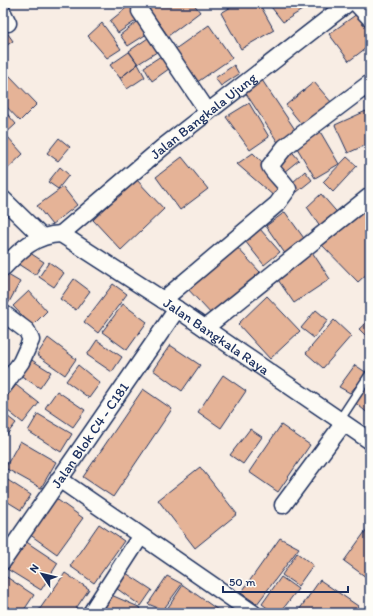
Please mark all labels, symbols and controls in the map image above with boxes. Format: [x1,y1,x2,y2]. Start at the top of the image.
street label: Jalan Bangkala Ujung [147,68,260,163]
street label: Jalan Bangkala Raya [160,294,273,379]
street label: Jalan Blok C4 - C181 [47,379,133,491]
north arrow [22,554,62,594]
text: N [27,562,42,575]
scale bar [223,568,348,594]
text: 50 m [229,575,255,589]

